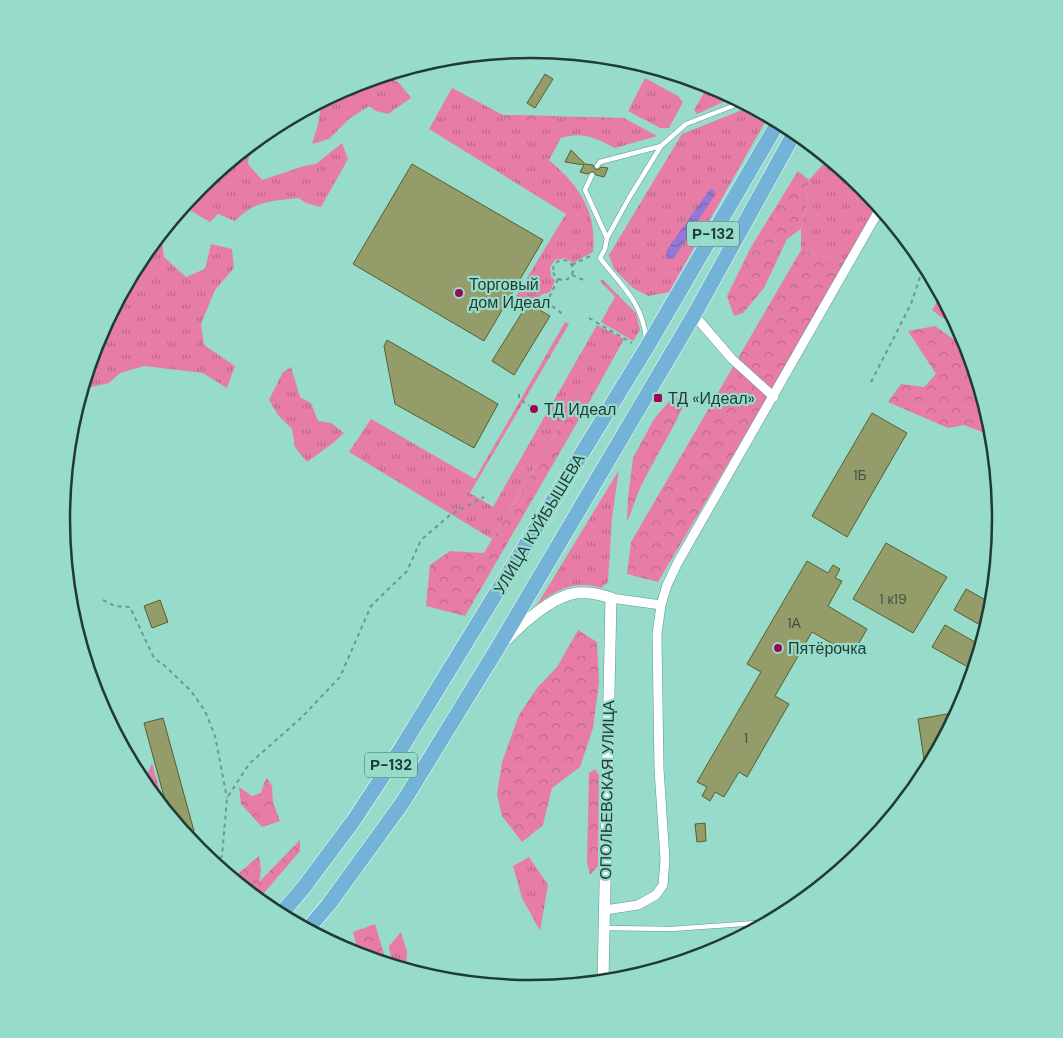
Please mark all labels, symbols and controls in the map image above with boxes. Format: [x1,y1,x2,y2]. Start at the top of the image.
road number: Р-132 [687,222,739,246]
place label: Торговый дом Идеал [469,274,550,313]
marker: Торговый дом Идеал [453,287,465,299]
place label: ТД «Идеал» [668,388,755,409]
marker: ТД «Идеал» [652,392,664,404]
place label: ТД Идеал [544,399,616,420]
marker: ТД Идеал [528,403,540,415]
street label: УЛИЦА КУЙБЫШЕВА [489,450,589,598]
house number: 1Б [853,466,867,484]
house number: 1 к19 [879,590,907,608]
house number: 1А [787,614,802,632]
place label: Пятёрочка [788,638,867,659]
marker: Пятёрочка [772,642,784,654]
street label: ОПОЛЬЕВСКАЯ УЛИЦА [595,700,619,880]
house number: 1 [744,729,748,747]
road number: Р-132 [365,752,417,778]

